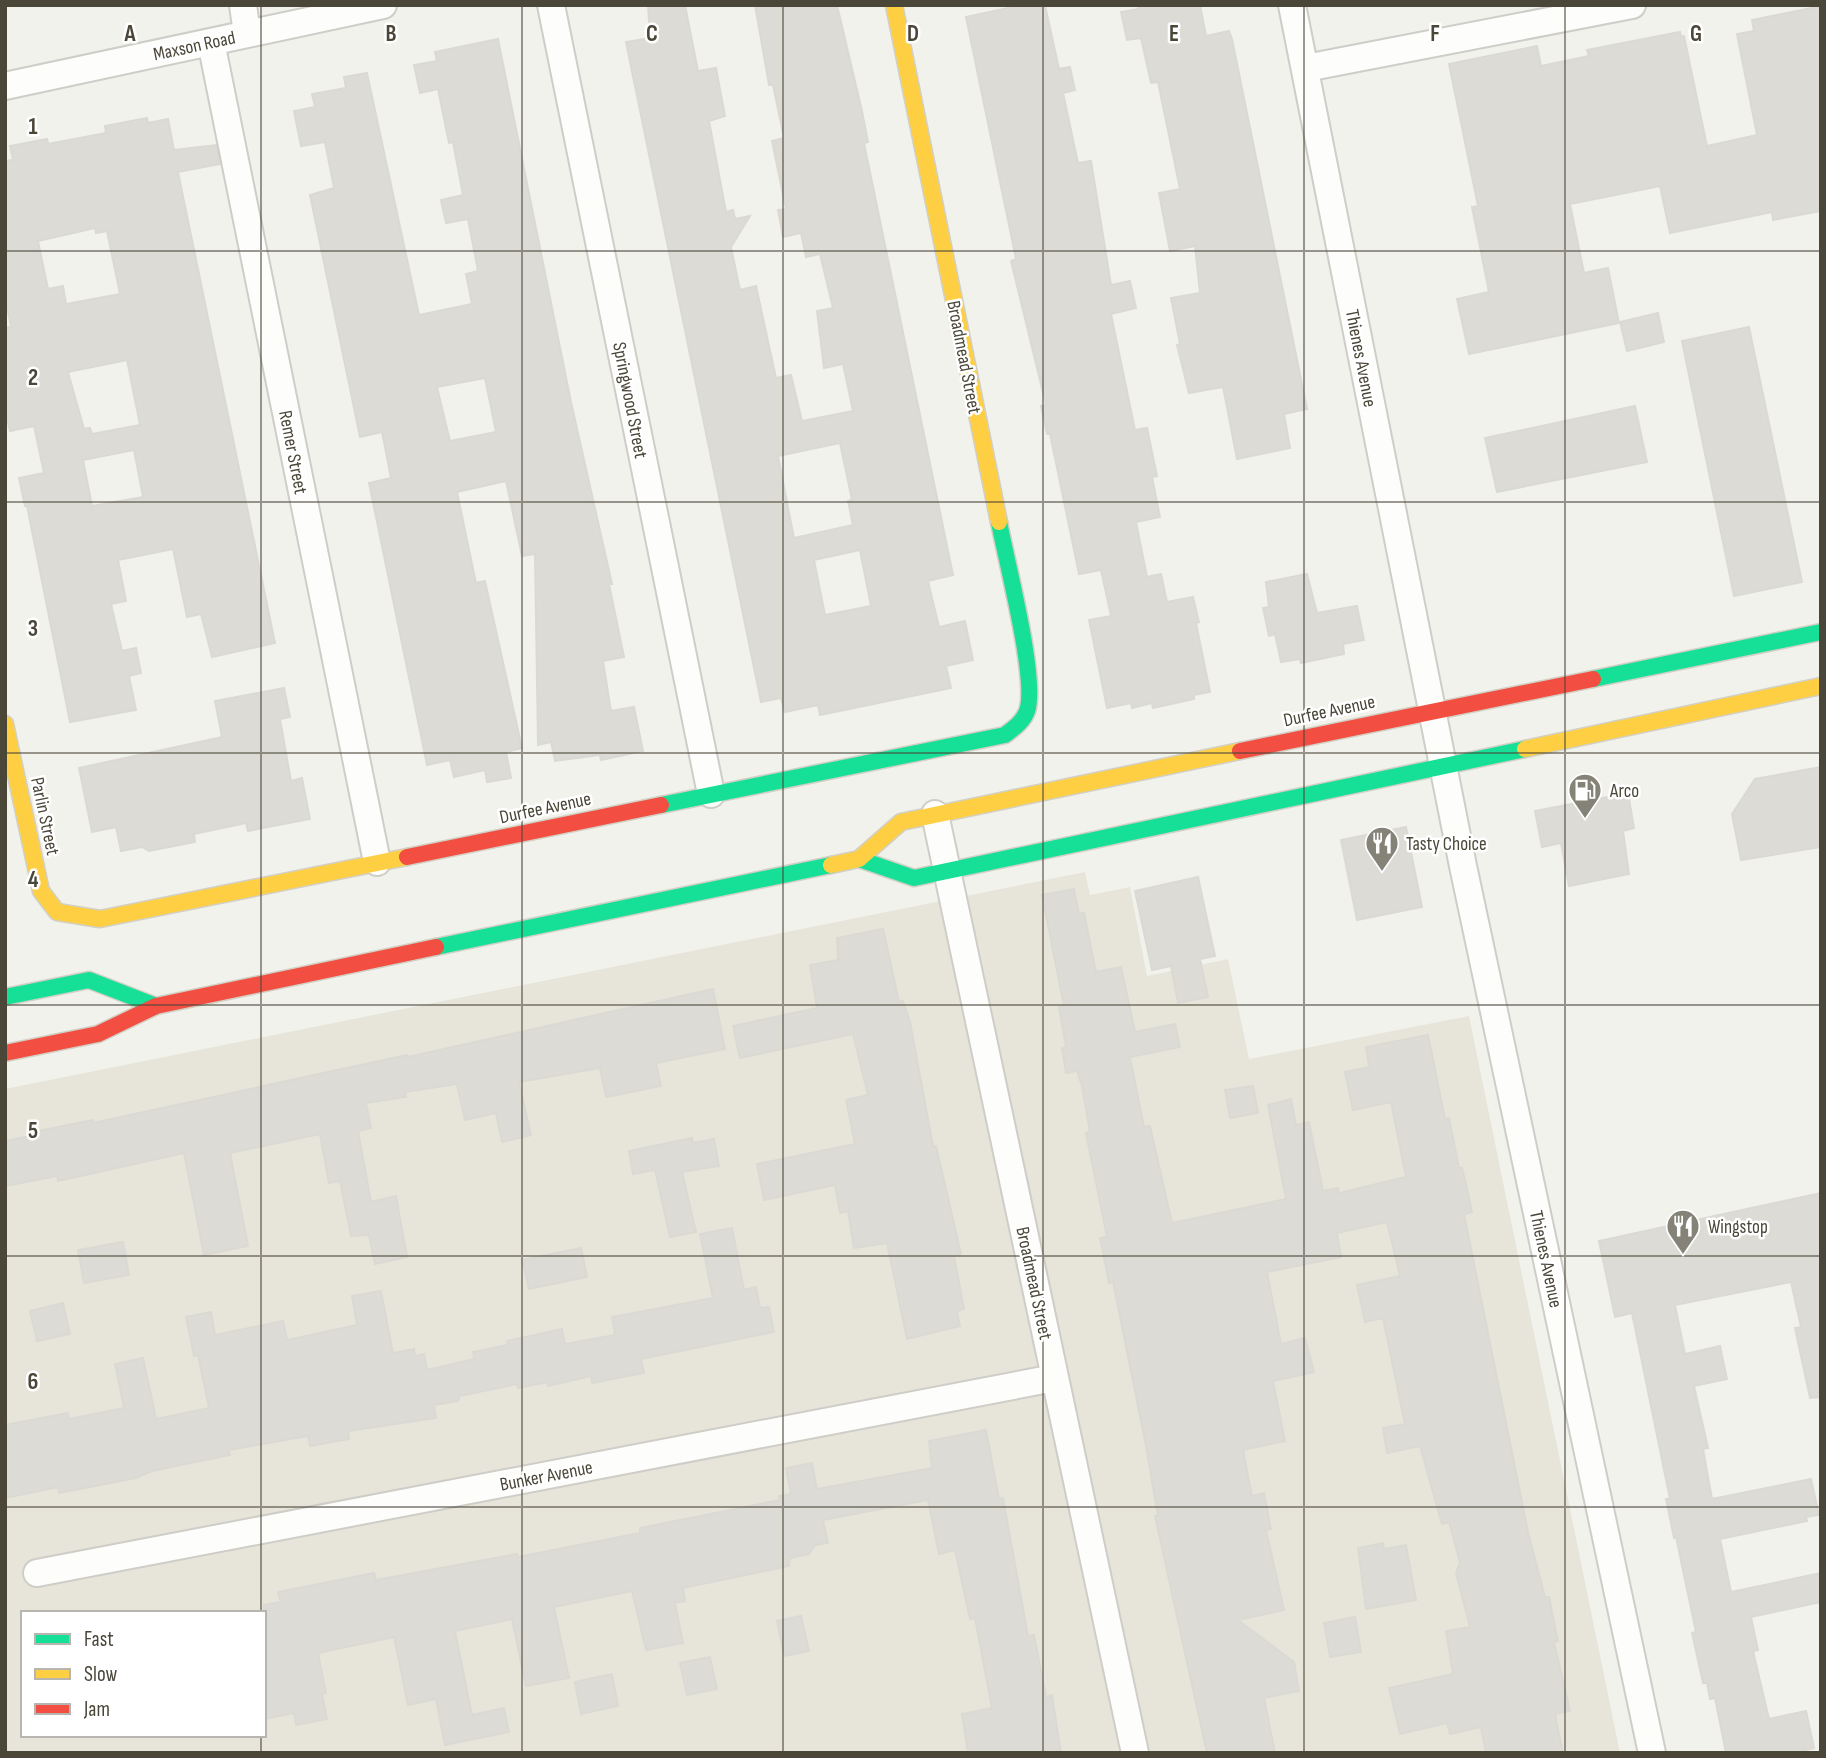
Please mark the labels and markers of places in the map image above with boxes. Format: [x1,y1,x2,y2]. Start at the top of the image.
fuel station icon: Arco [1566,771,1604,820]
place label: Arco [1609,780,1639,803]
restaurant icon: Tasty Choice [1363,824,1401,873]
place label: Tasty Choice [1406,833,1487,856]
restaurant icon: Wingstop [1664,1207,1702,1256]
place label: Wingstop [1708,1216,1768,1239]

